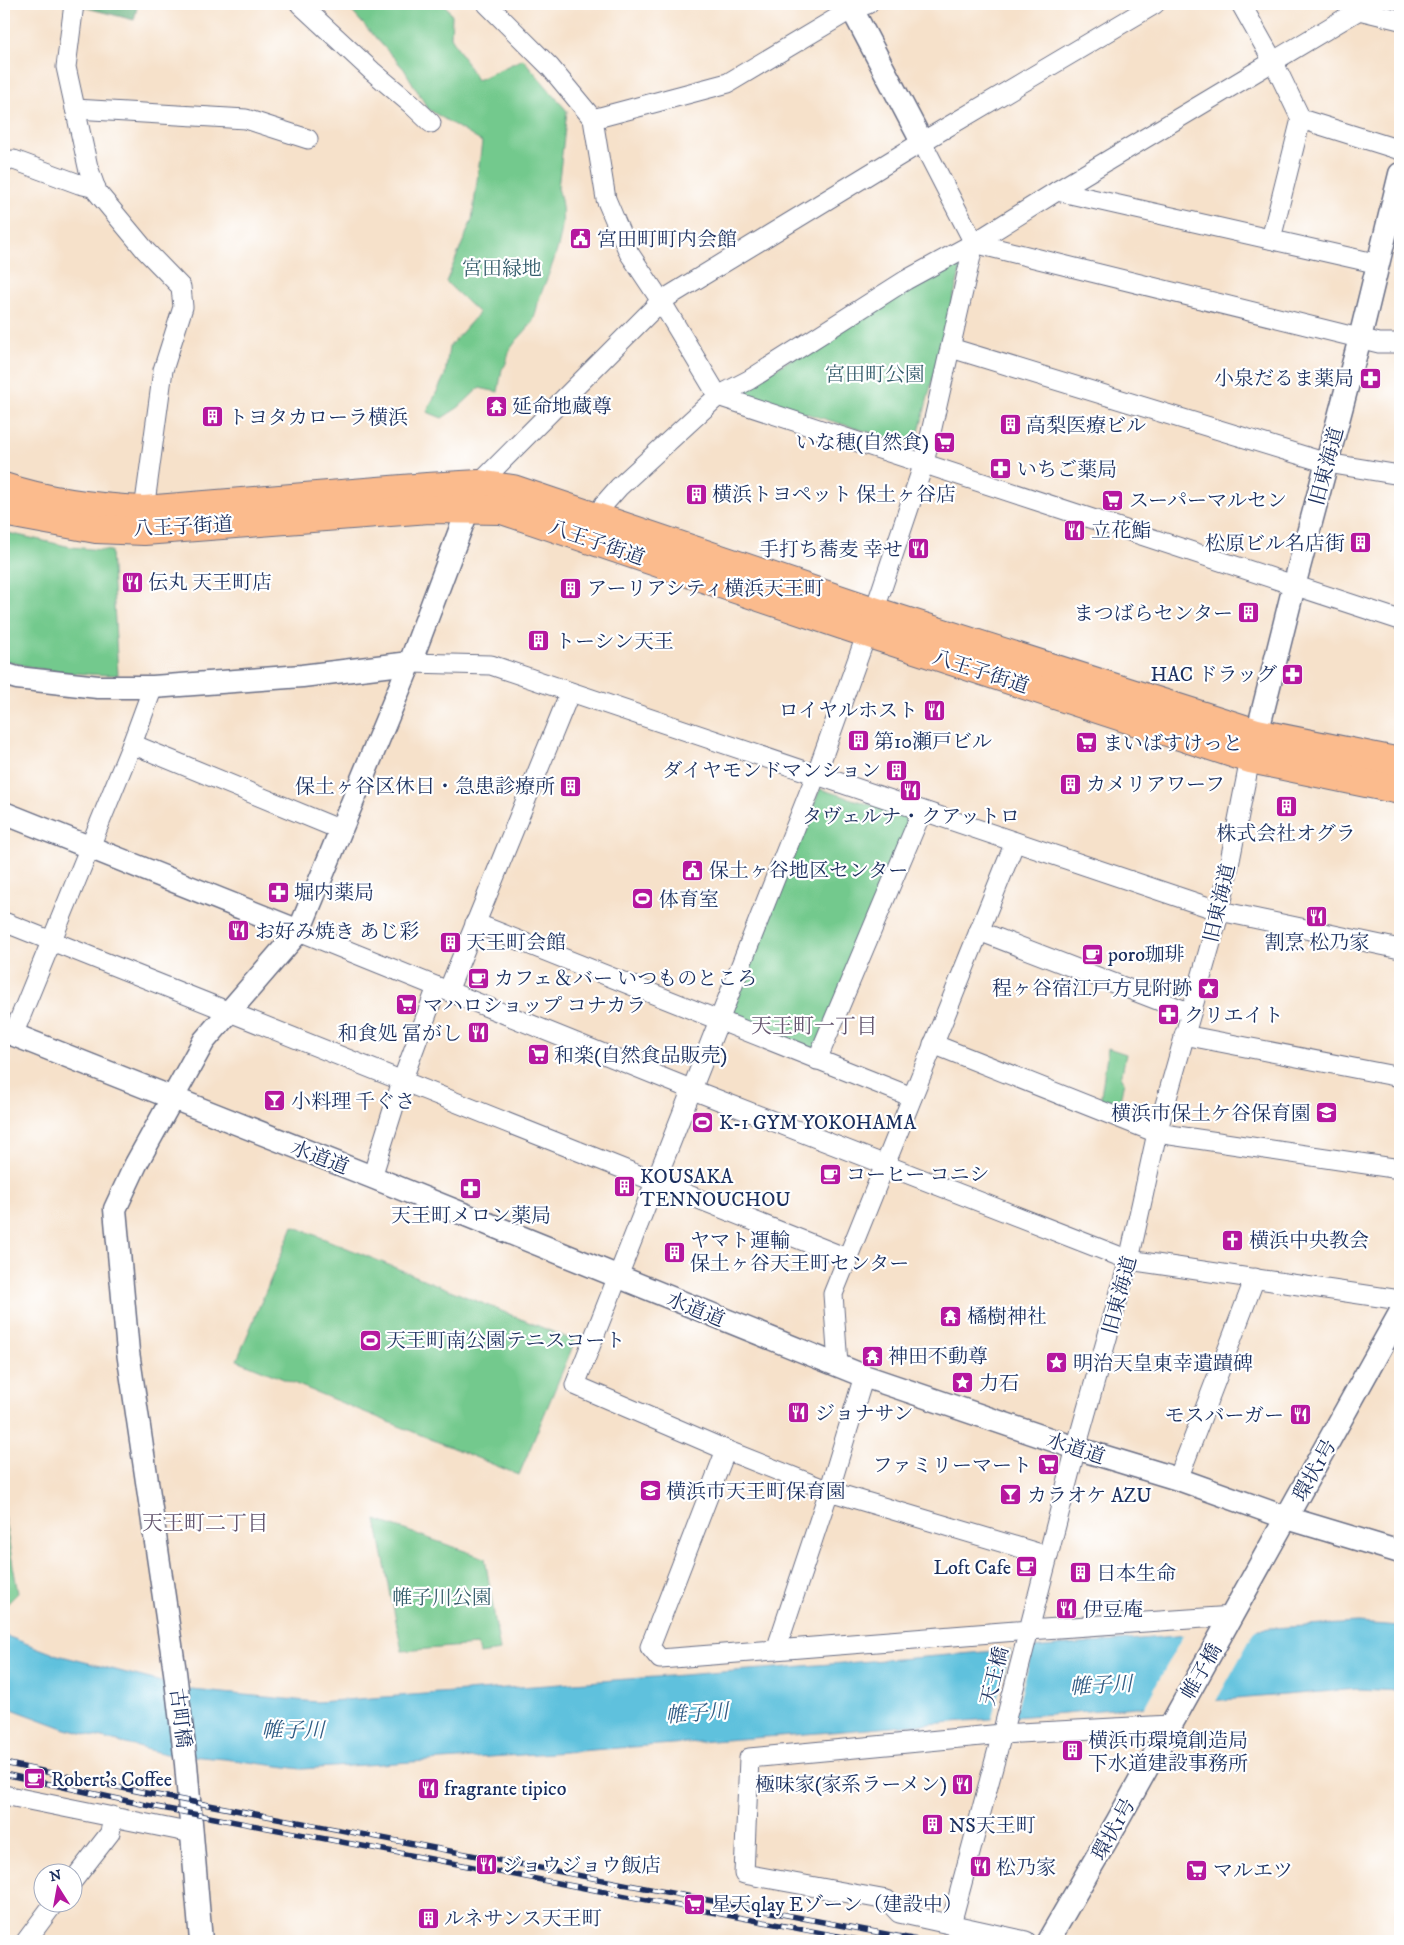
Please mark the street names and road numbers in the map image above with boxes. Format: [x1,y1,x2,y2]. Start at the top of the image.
street label: 旧東海道 [1305,425,1350,508]
street label: 八王子街道 [132,512,234,543]
street label: 八王子街道 [545,515,648,572]
street label: 八王子街道 [929,645,1032,700]
street label: 旧東海道 [1199,862,1242,945]
street label: 水道道 [287,1136,352,1181]
street label: 旧東海道 [1098,1254,1143,1337]
street label: 水道道 [663,1288,728,1333]
street label: 水道道 [1043,1428,1108,1471]
street label: 環状1号 [1288,1435,1343,1506]
street label: 帷子橋 [1176,1640,1228,1704]
street label: 天王橋 [976,1644,1015,1708]
street label: 古町橋 [163,1687,196,1749]
street label: 環状1号 [1087,1794,1142,1865]

